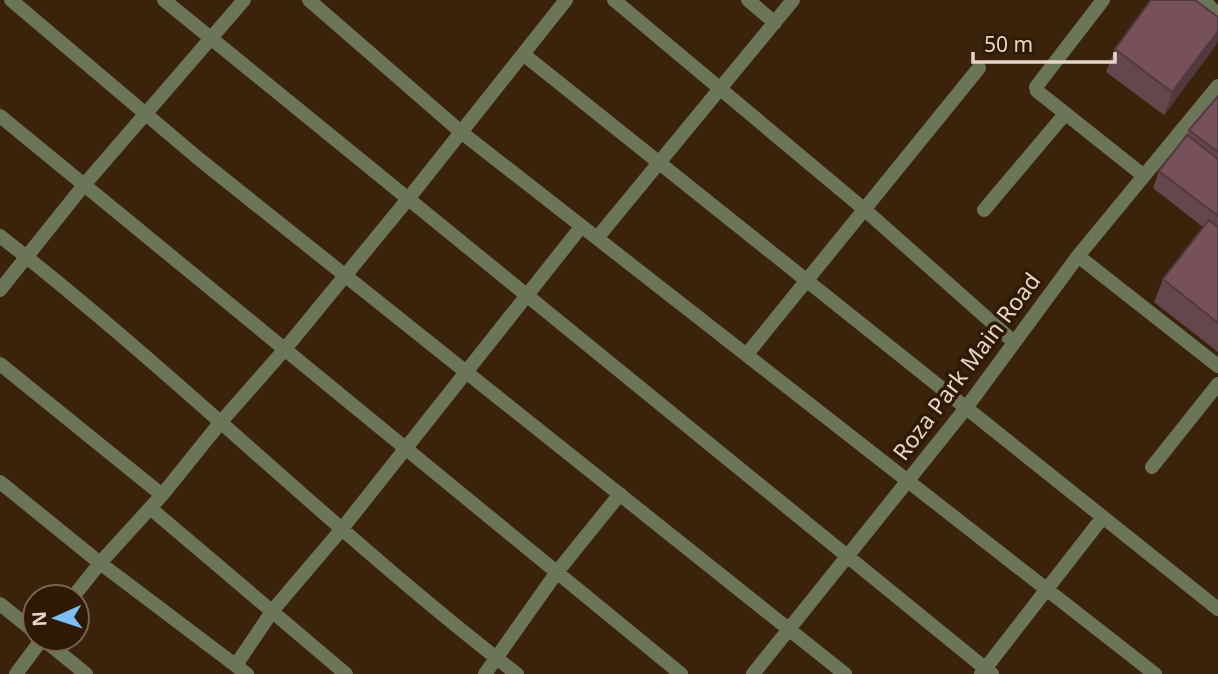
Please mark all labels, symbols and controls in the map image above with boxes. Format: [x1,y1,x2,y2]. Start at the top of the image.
scale bar [973,21,1115,65]
text: 50 m [984,30,1033,58]
street label: Roza Park Main Road [885,266,1047,466]
north arrow [21,583,91,653]
text: N [26,610,52,627]

